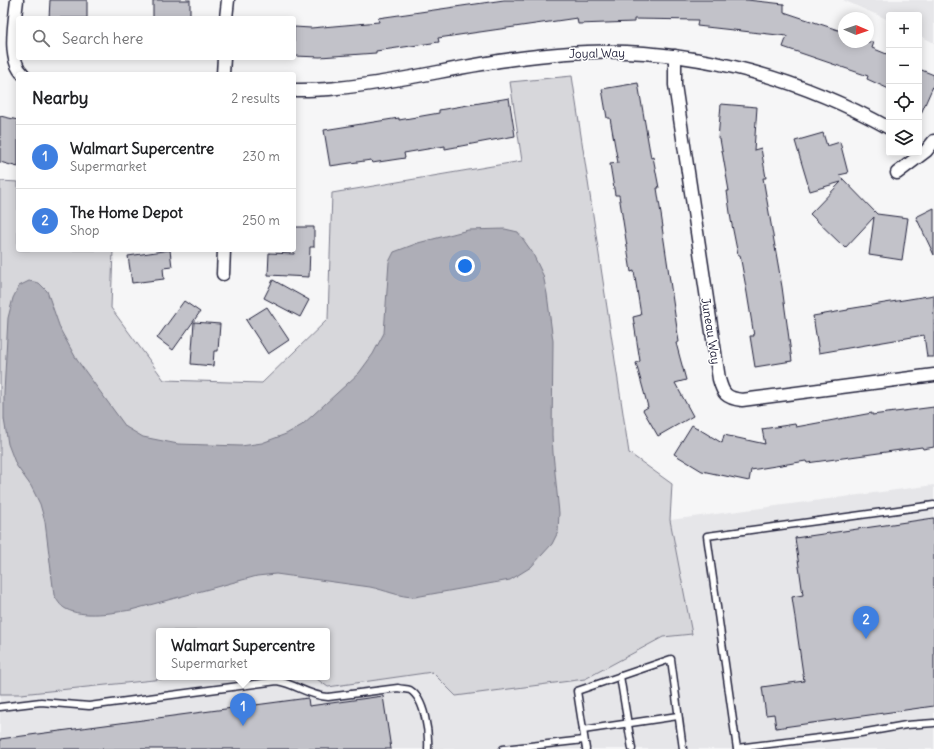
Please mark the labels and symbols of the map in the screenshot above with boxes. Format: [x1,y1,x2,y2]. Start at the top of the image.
north arrow [838,12,874,48]
street label: Joyal Way [569,45,625,61]
your location [455,256,475,276]
street label: Juneau Way [698,297,724,365]
pin: 2 [853,606,879,639]
pin: 1 [230,693,256,726]

